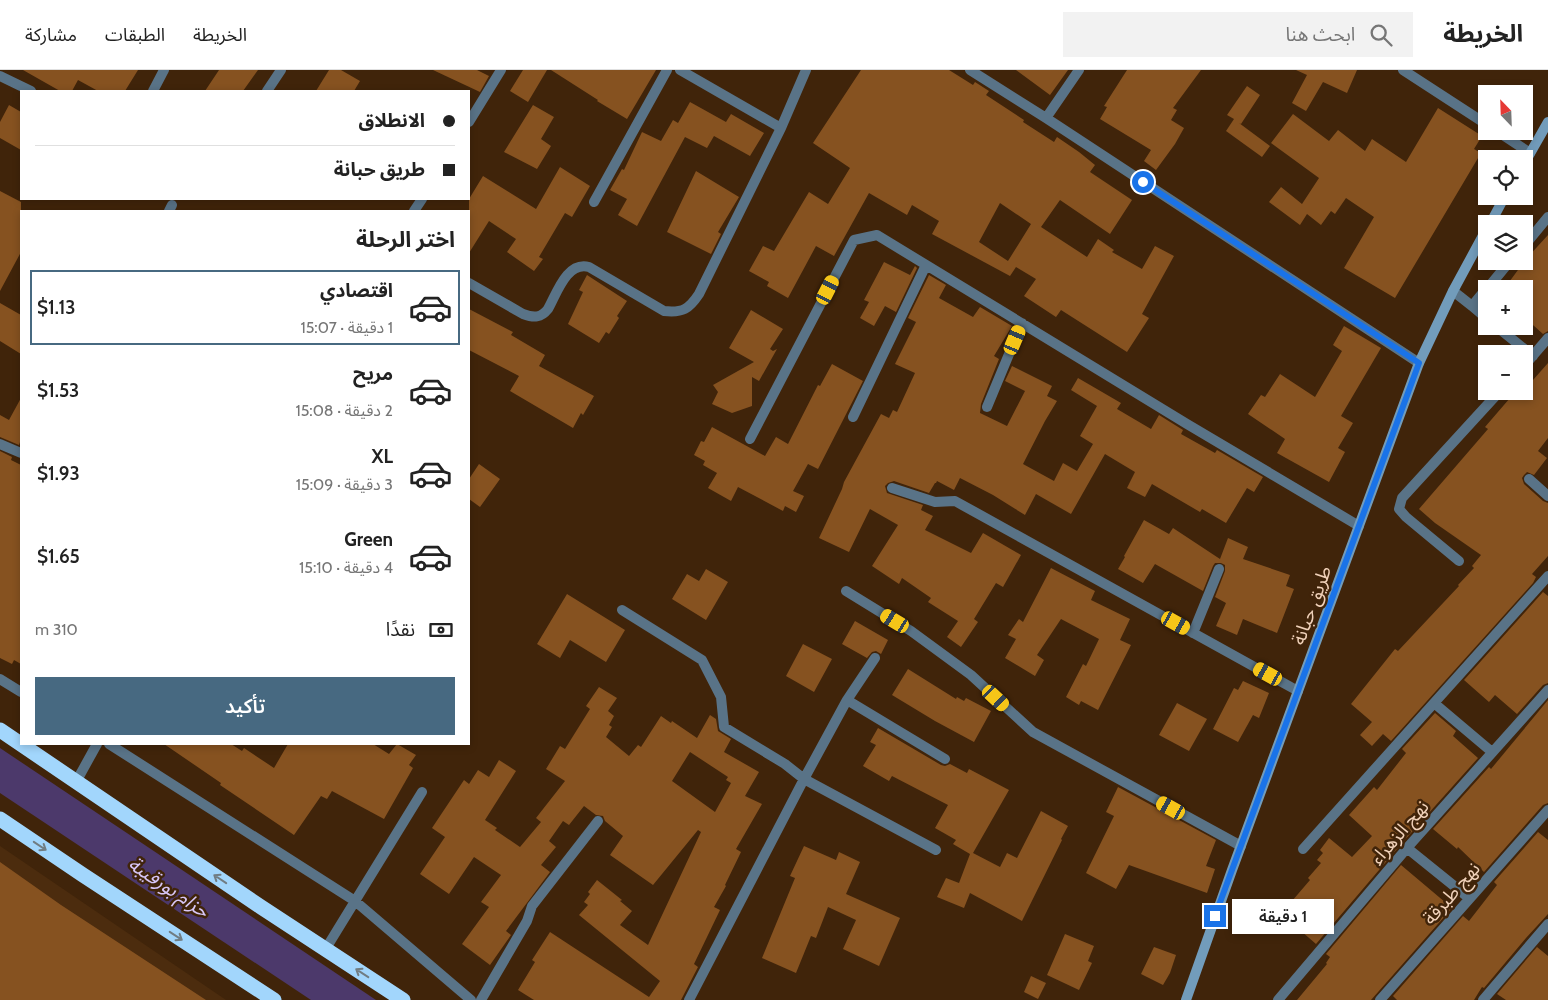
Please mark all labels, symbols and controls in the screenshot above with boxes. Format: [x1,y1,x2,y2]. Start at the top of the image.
search box [1063,12,1413,57]
text: الخريطة [1443,19,1523,48]
icon: search [1367,21,1395,49]
text: ابحث هنا [1286,23,1355,46]
text: مشاركة [25,24,77,46]
text: الطبقات [105,24,165,46]
text: الخريطة [193,24,247,46]
north arrow [1478,85,1532,140]
map controls [1478,85,1533,400]
text: الانطلاق [359,109,425,132]
button: locate [1478,150,1533,205]
text: طريق حبانة [334,158,425,181]
route start [1132,171,1154,193]
button: layers [1478,215,1533,270]
text: اختر الرحلة [356,226,455,253]
car [814,273,841,307]
text: اقتصادي [320,279,393,302]
button: + [1478,280,1533,335]
icon: car [408,285,453,330]
text: $1.13 [37,296,76,319]
text: 1 دقيقة · 15:07 [300,318,393,337]
car [1002,323,1027,357]
button: − [1478,345,1533,400]
text: مريح [353,362,393,385]
icon: car [408,368,453,413]
text: $1.53 [37,379,79,402]
text: 2 دقيقة · 15:08 [295,401,393,420]
text: XL [372,445,393,468]
icon: car [408,451,453,496]
text: $1.93 [37,462,80,485]
text: 3 دقيقة · 15:09 [296,475,393,494]
text: Green [344,528,393,551]
icon: car [408,534,453,579]
text: $1.65 [37,545,80,568]
text: 4 دقيقة · 15:10 [299,558,393,577]
street label: طريق حبانة [1287,562,1336,648]
car [878,607,911,635]
car [1159,609,1192,637]
icon: cash [427,616,455,644]
text: نقدًا [386,618,415,641]
text: 310 m [35,620,78,639]
car [1251,660,1284,688]
button: تأكيد [35,677,455,735]
car [979,682,1012,714]
car [1154,794,1187,822]
street label: نهج الزهراء [1365,795,1436,871]
one-way arrow [33,841,47,851]
water label: حزام بورقيبة [122,851,214,925]
street label: نهج طبرقة [1418,857,1487,931]
one-way arrow [213,874,227,884]
callout: 1 دقيقة [1232,898,1335,934]
route end [1204,905,1226,927]
text: 1 دقيقة [1259,907,1307,926]
one-way arrow [169,930,183,941]
one-way arrow [355,968,369,978]

